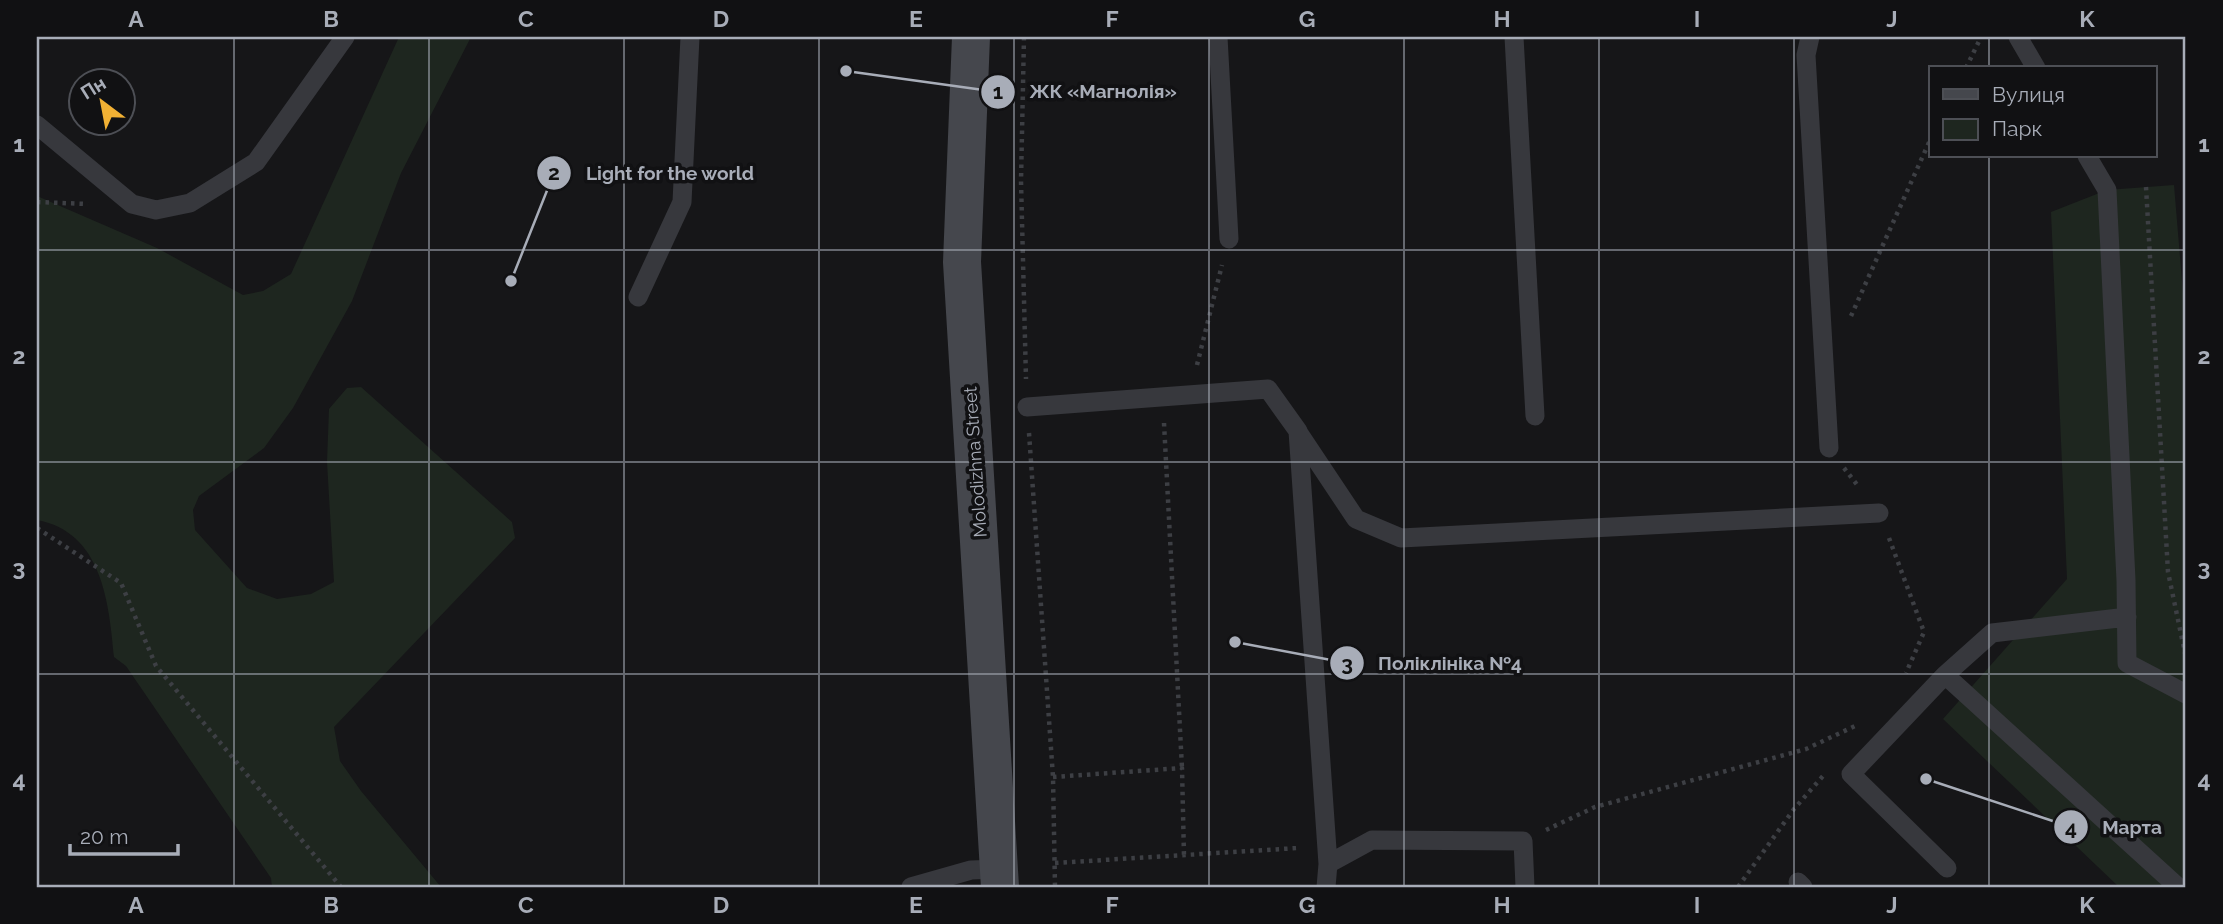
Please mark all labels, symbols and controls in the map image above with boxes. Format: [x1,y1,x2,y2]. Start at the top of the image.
text: A [128,5,144,32]
text: B [323,5,339,32]
text: C [518,5,534,32]
text: D [713,5,729,32]
text: E [909,5,923,32]
text: F [1105,5,1119,32]
text: G [1299,5,1315,32]
text: H [1493,5,1511,32]
text: I [1694,5,1700,32]
text: J [1886,5,1898,32]
text: K [2079,5,2095,32]
north arrow [66,66,136,136]
legend [1929,66,2156,158]
text: Пн [76,72,110,104]
callout: ЖК «Магнолія» [981,72,1191,112]
text: 1 [993,79,1003,104]
text: ЖК «Магнолія» [1029,80,1177,102]
text: Вулиця [1992,82,2065,107]
text: Парк [1992,116,2042,141]
text: 1 [13,130,25,157]
text: 1 [2198,130,2210,157]
callout: Light for the world [537,153,769,193]
text: 2 [548,160,560,185]
text: Light for the world [586,162,754,184]
text: 2 [13,342,25,369]
text: 2 [2198,342,2210,369]
street label: Molodizhna Street [959,386,991,538]
text: 3 [13,554,25,581]
text: 3 [2198,554,2210,581]
callout: Поліклініка №4 [1329,643,1536,683]
text: 3 [1341,651,1353,676]
text: Поліклініка №4 [1378,652,1522,674]
text: 4 [12,766,26,793]
text: 4 [2197,766,2211,793]
callout: Марта [2053,807,2176,847]
scale bar [70,812,178,856]
text: 4 [2065,815,2077,840]
text: Марта [2102,816,2162,838]
text: 20 m [80,824,128,849]
text: A [128,891,144,918]
text: B [323,891,339,918]
text: C [518,891,534,918]
text: D [713,891,729,918]
text: E [909,891,923,918]
text: F [1105,891,1119,918]
text: G [1299,891,1315,918]
text: H [1493,891,1511,918]
text: I [1694,891,1700,918]
text: J [1886,891,1898,918]
text: K [2079,891,2095,918]

